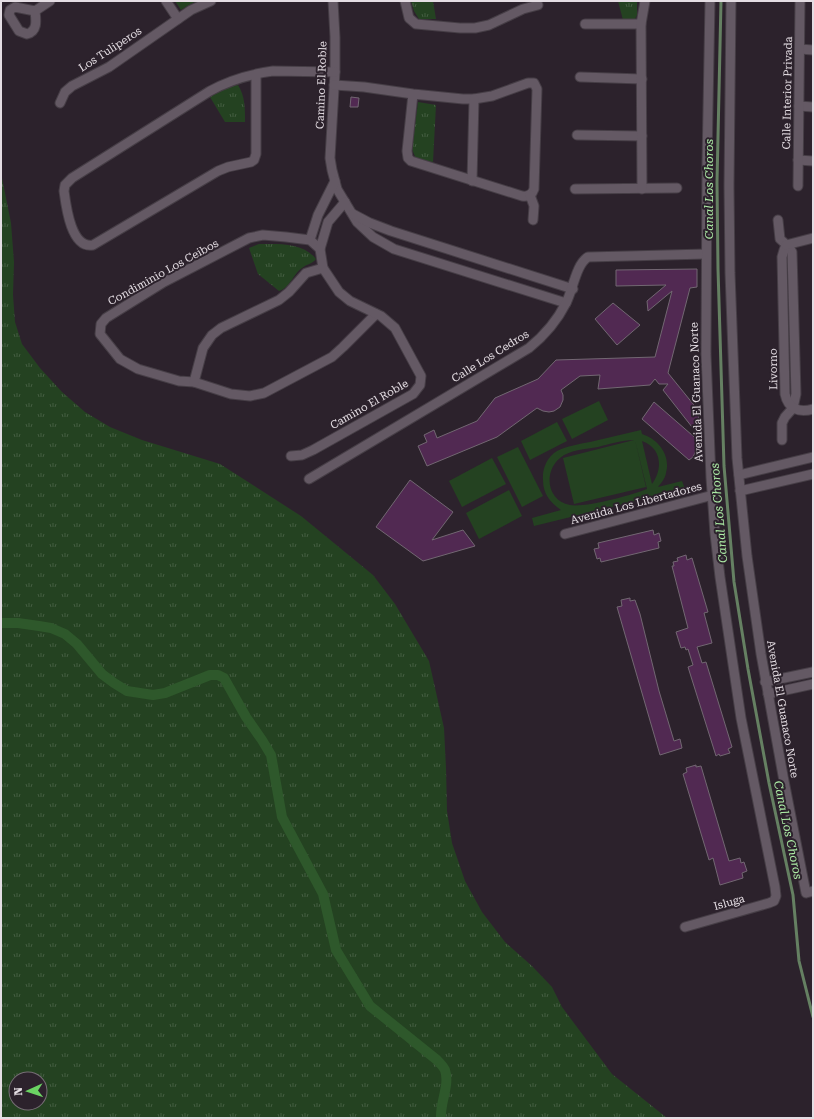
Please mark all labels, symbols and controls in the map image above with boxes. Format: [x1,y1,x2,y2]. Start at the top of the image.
street label: Los Tuliperos [76,24,144,75]
street label: Calle Interior Privada [780,36,795,150]
street label: Camino El Roble [313,41,330,129]
water label: Canal Los Choros [702,138,716,239]
street label: Condiminio Los Ceibos [106,237,221,308]
street label: Avenida El Guanaco Norte [688,322,705,462]
street label: Calle Los Cedros [449,327,531,385]
street label: Livorno [767,348,780,390]
street label: Camino El Roble [328,377,411,432]
water label: Canal Los Choros [708,462,730,564]
street label: Avenida Los Libertadores [569,480,703,527]
street label: Avenida El Guanaco Norte [764,639,801,779]
water label: Canal Los Choros [771,779,805,881]
street label: Isluga [712,892,746,913]
north arrow [8,1071,48,1111]
text: N [12,1086,25,1096]

